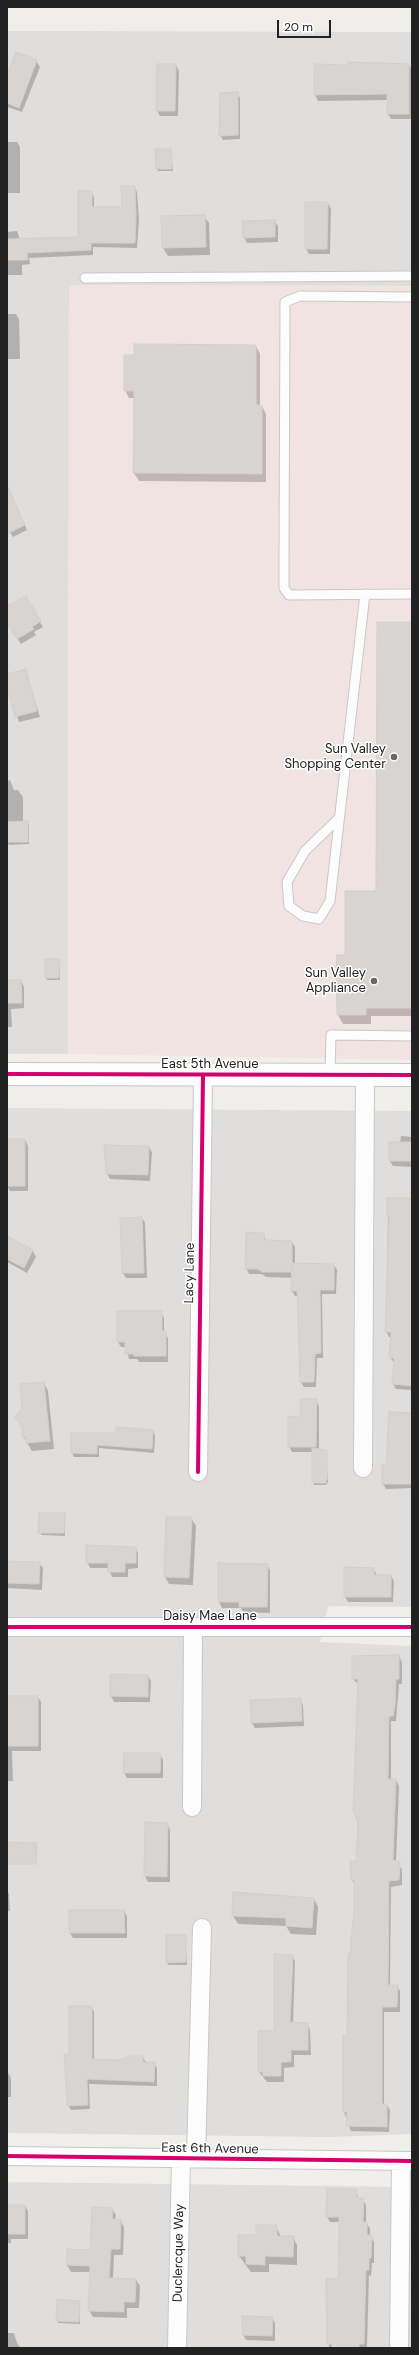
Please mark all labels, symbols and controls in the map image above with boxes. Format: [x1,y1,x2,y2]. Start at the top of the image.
scale bar [279,12,333,38]
text: 20 m [284,19,313,35]
place label: Sun Valley Shopping Center [284,742,386,773]
marker: Sun Valley Shopping Center [389,752,399,762]
place label: Sun Valley Appliance [305,966,366,997]
marker: Sun Valley Appliance [369,976,379,986]
street label: East 5th Avenue [161,1057,259,1073]
street label: Lacy Lane [182,1242,198,1304]
street label: Daisy Mae Lane [163,1609,257,1625]
street label: East 6th Avenue [161,2140,259,2158]
street label: Duclercque Way [170,2204,188,2302]

